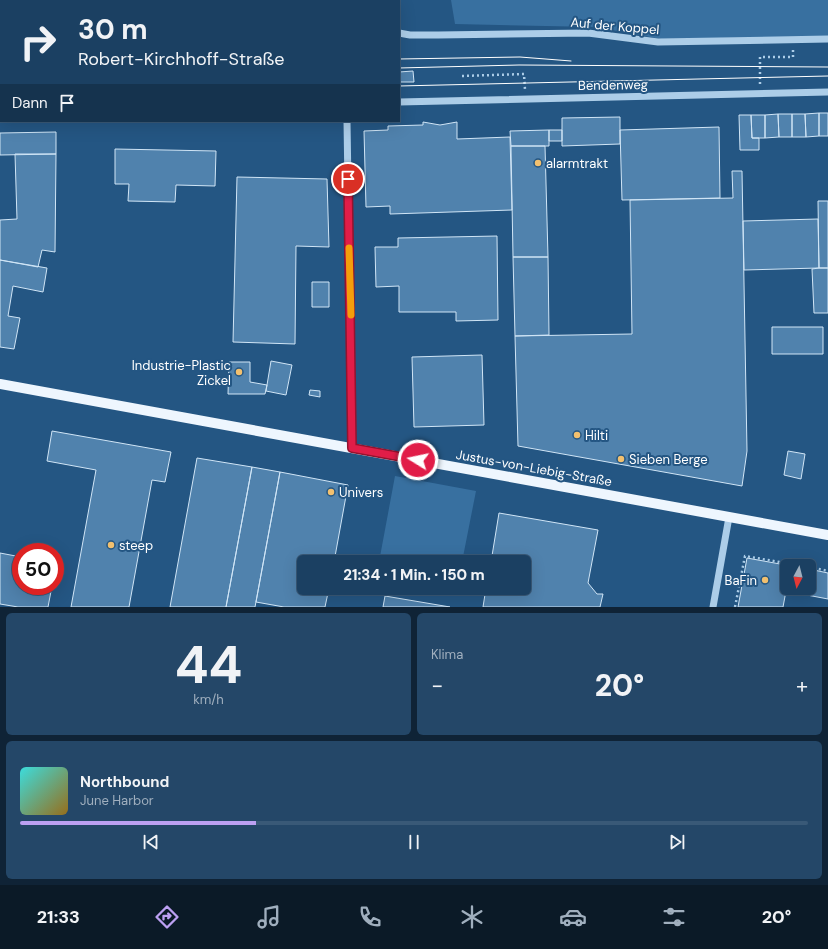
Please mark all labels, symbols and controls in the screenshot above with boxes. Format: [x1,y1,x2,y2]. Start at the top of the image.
text: 30 m [78,11,148,48]
street label: Auf der Koppel [570,14,660,38]
icon: right [12,16,64,68]
text: Robert-Kirchhoff-Straße [78,47,284,71]
street label: Bendenweg [578,76,648,94]
icon: arrive [56,92,78,114]
text: Dann [12,93,48,113]
place label: alarmtrakt [546,155,608,172]
marker: alarmtrakt [533,158,543,168]
pin [331,162,365,196]
icon: arrive [337,168,359,190]
place label: Industrie-Plastic Zickel [132,357,231,389]
marker: Industrie-Plastic Zickel [234,367,244,377]
place label: Hilti [585,427,608,444]
marker: Hilti [572,430,582,440]
position arrow [397,439,439,481]
street label: Justus-von-Liebig-Straße [455,446,613,490]
place label: Sieben Berge [629,451,708,468]
marker: Sieben Berge [616,454,626,464]
place label: Univers [339,484,383,501]
marker: Univers [326,487,336,497]
place label: steep [119,537,153,554]
marker: steep [106,540,116,550]
speed limit sign: 50 [12,543,64,595]
north arrow [780,559,816,595]
map controls [780,559,816,595]
text: 21:34 · 1 Min. · 150 m [343,565,485,585]
place label: BaFin [725,572,757,589]
marker: BaFin [760,575,770,585]
text: 44 [175,631,242,699]
text: Klima [431,646,463,663]
text: 20° [595,666,644,705]
text: − [431,671,443,700]
text: + [796,671,808,700]
text: km/h [193,691,224,708]
text: Northbound [80,772,169,792]
text: June Harbor [80,792,154,809]
icon: previous [140,831,162,853]
icon: pause [403,831,425,853]
icon: next [666,831,688,853]
icon: directions [153,903,181,931]
icon: music [255,903,283,931]
icon: phone [356,903,384,931]
icon: climate [458,903,486,931]
icon: car [559,903,587,931]
icon: filters [660,903,688,931]
text: 21:33 [37,905,80,929]
text: 20° [762,905,791,929]

